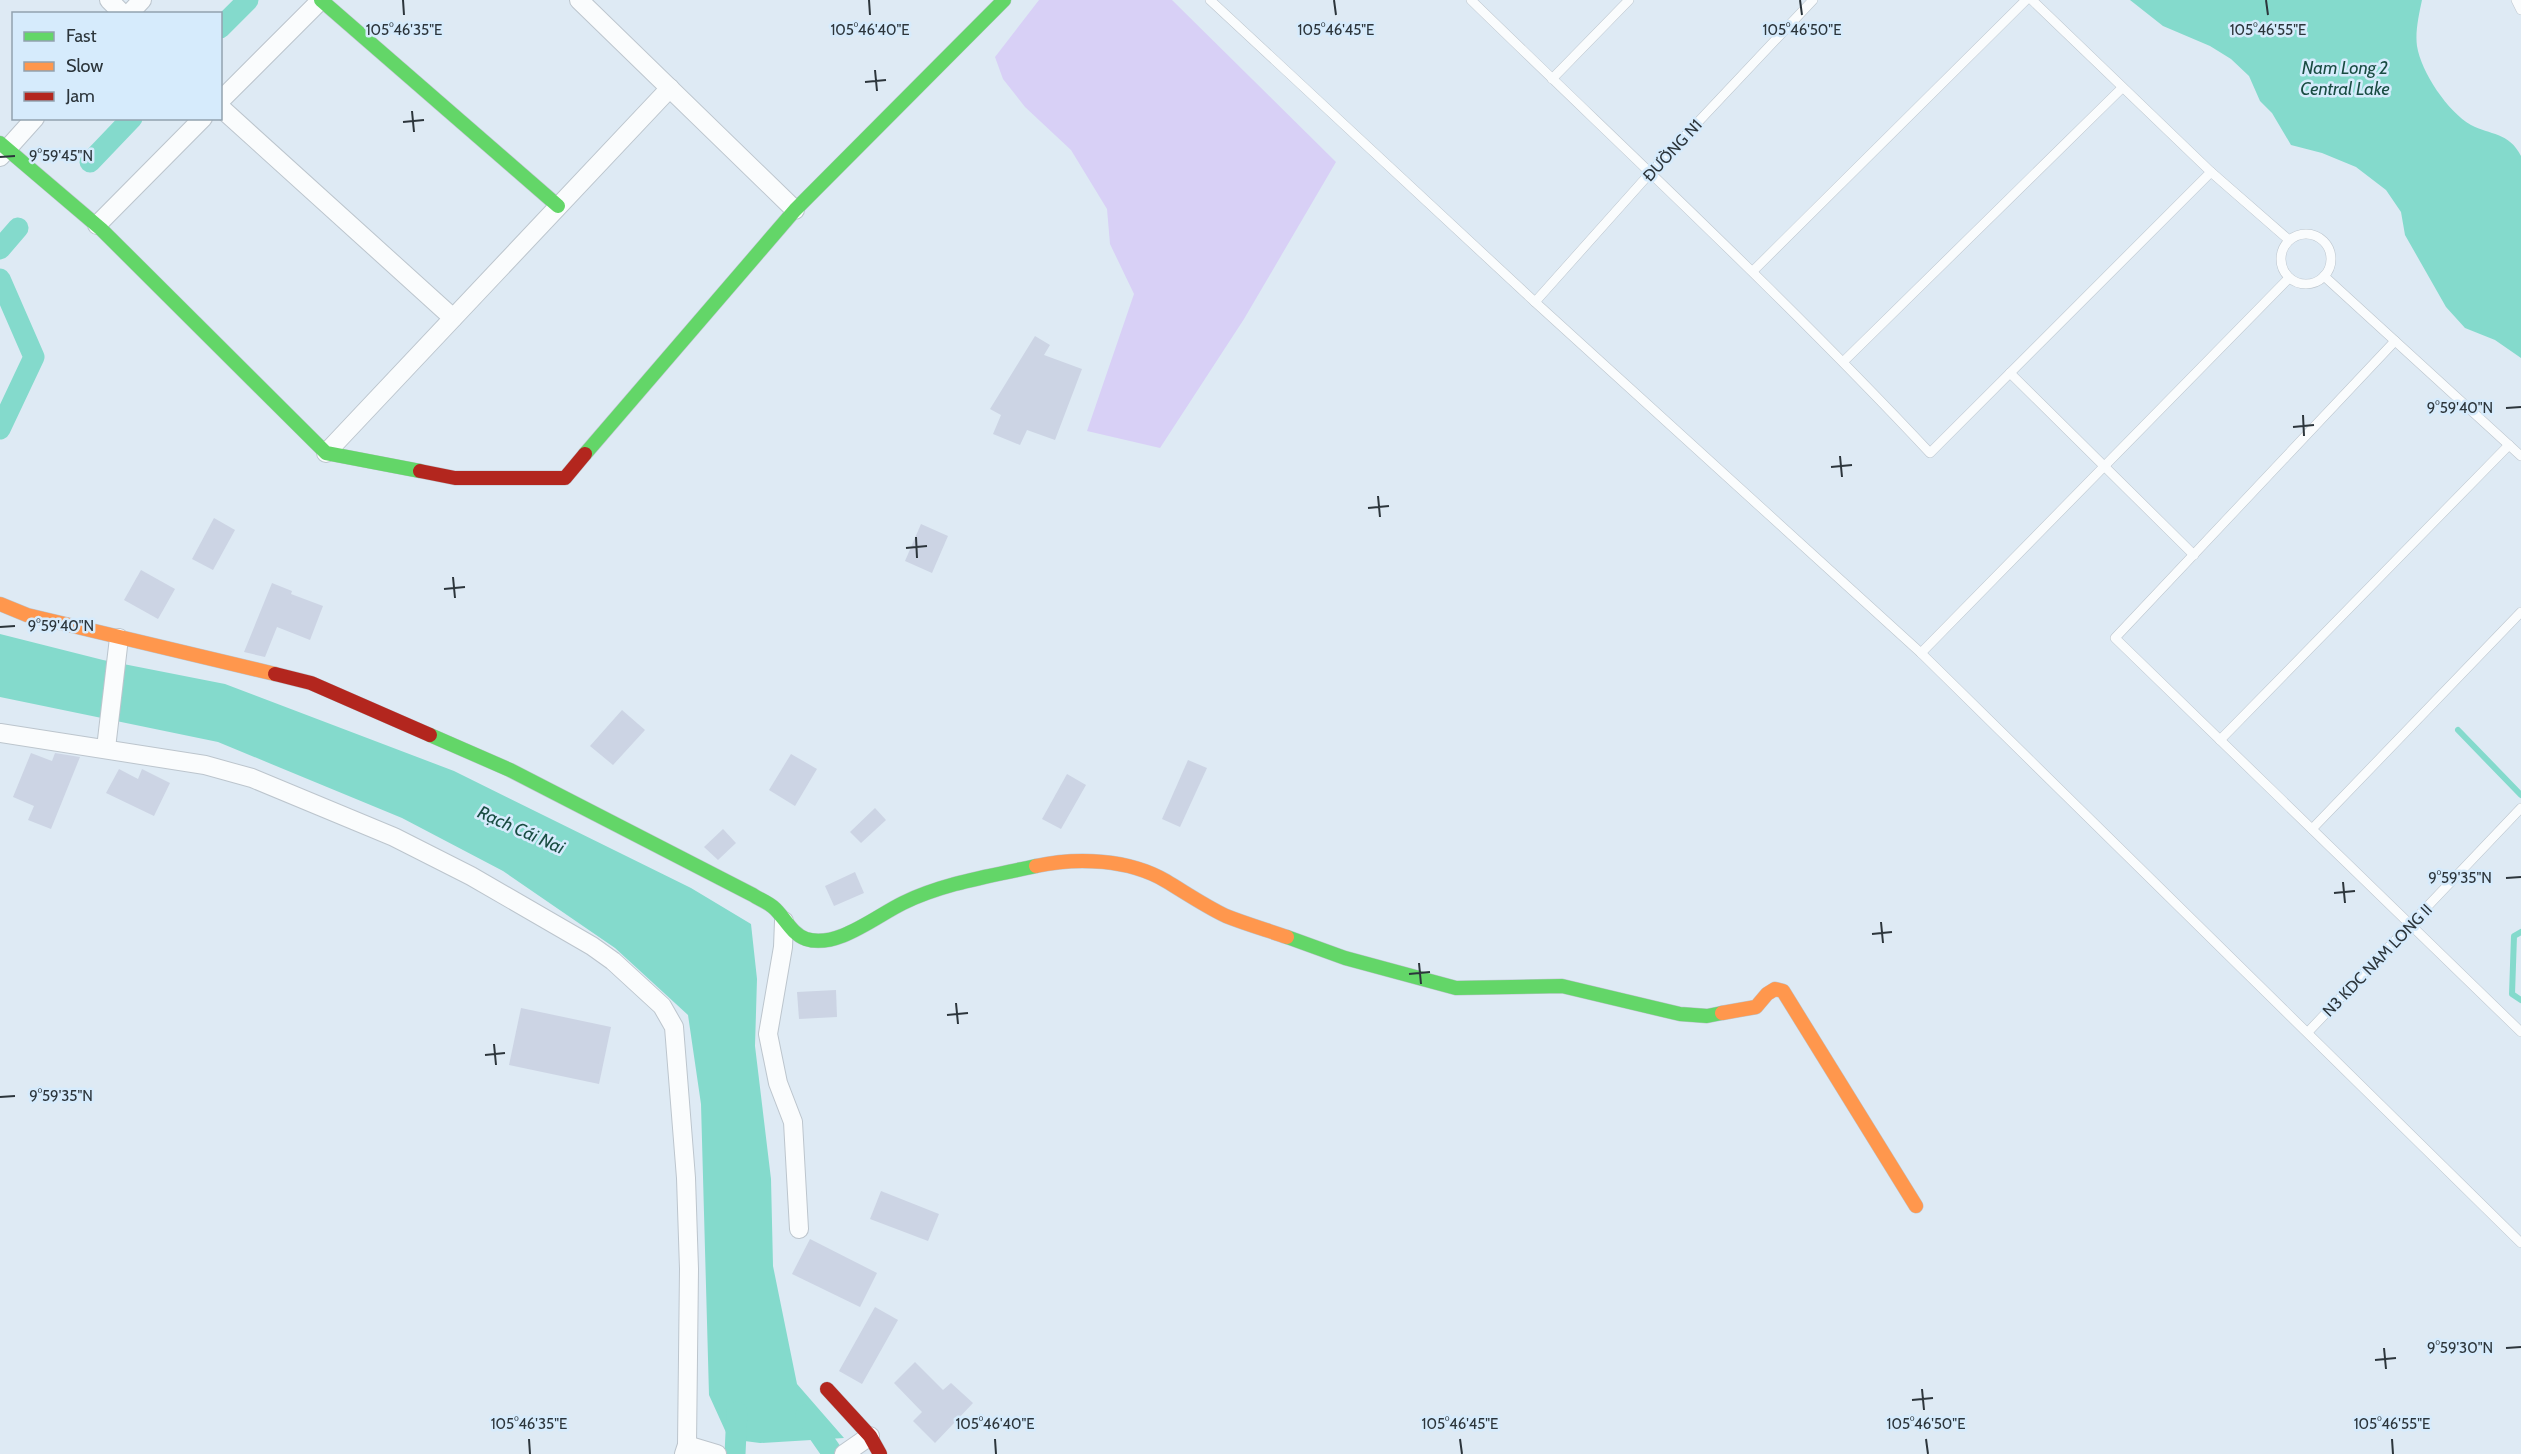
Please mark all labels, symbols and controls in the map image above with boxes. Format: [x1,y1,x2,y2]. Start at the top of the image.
legend [12,12,222,120]
text: 105°46'35"E [366,21,442,39]
text: 105°46'40"E [830,21,910,39]
text: 105°46'45"E [1298,21,1374,39]
text: 105°46'50"E [1763,21,1841,39]
text: 105°46'55"E [2230,21,2306,39]
text: Fast [66,25,97,47]
text: Slow [66,55,103,77]
water label: Nam Long 2 Central Lake [2300,57,2390,100]
text: Jam [65,85,95,107]
street label: ĐƯỜNG N1 [1639,115,1706,185]
text: 9°59'45"N [29,147,93,165]
text: 9°59'40"N [2427,399,2493,417]
text: 9°59'40"N [28,617,94,635]
water label: Rạch Cái Nai [474,801,569,859]
text: 9°59'35"N [2428,869,2492,887]
street label: N3 KDC NAM LONG II [2319,900,2436,1021]
text: 9°59'35"N [29,1087,93,1105]
text: 9°59'30"N [2427,1339,2493,1357]
text: 105°46'35"E [491,1415,567,1433]
text: 105°46'40"E [955,1415,1035,1433]
text: 105°46'45"E [1422,1415,1498,1433]
text: 105°46'50"E [1887,1415,1965,1433]
text: 105°46'55"E [2354,1415,2430,1433]

